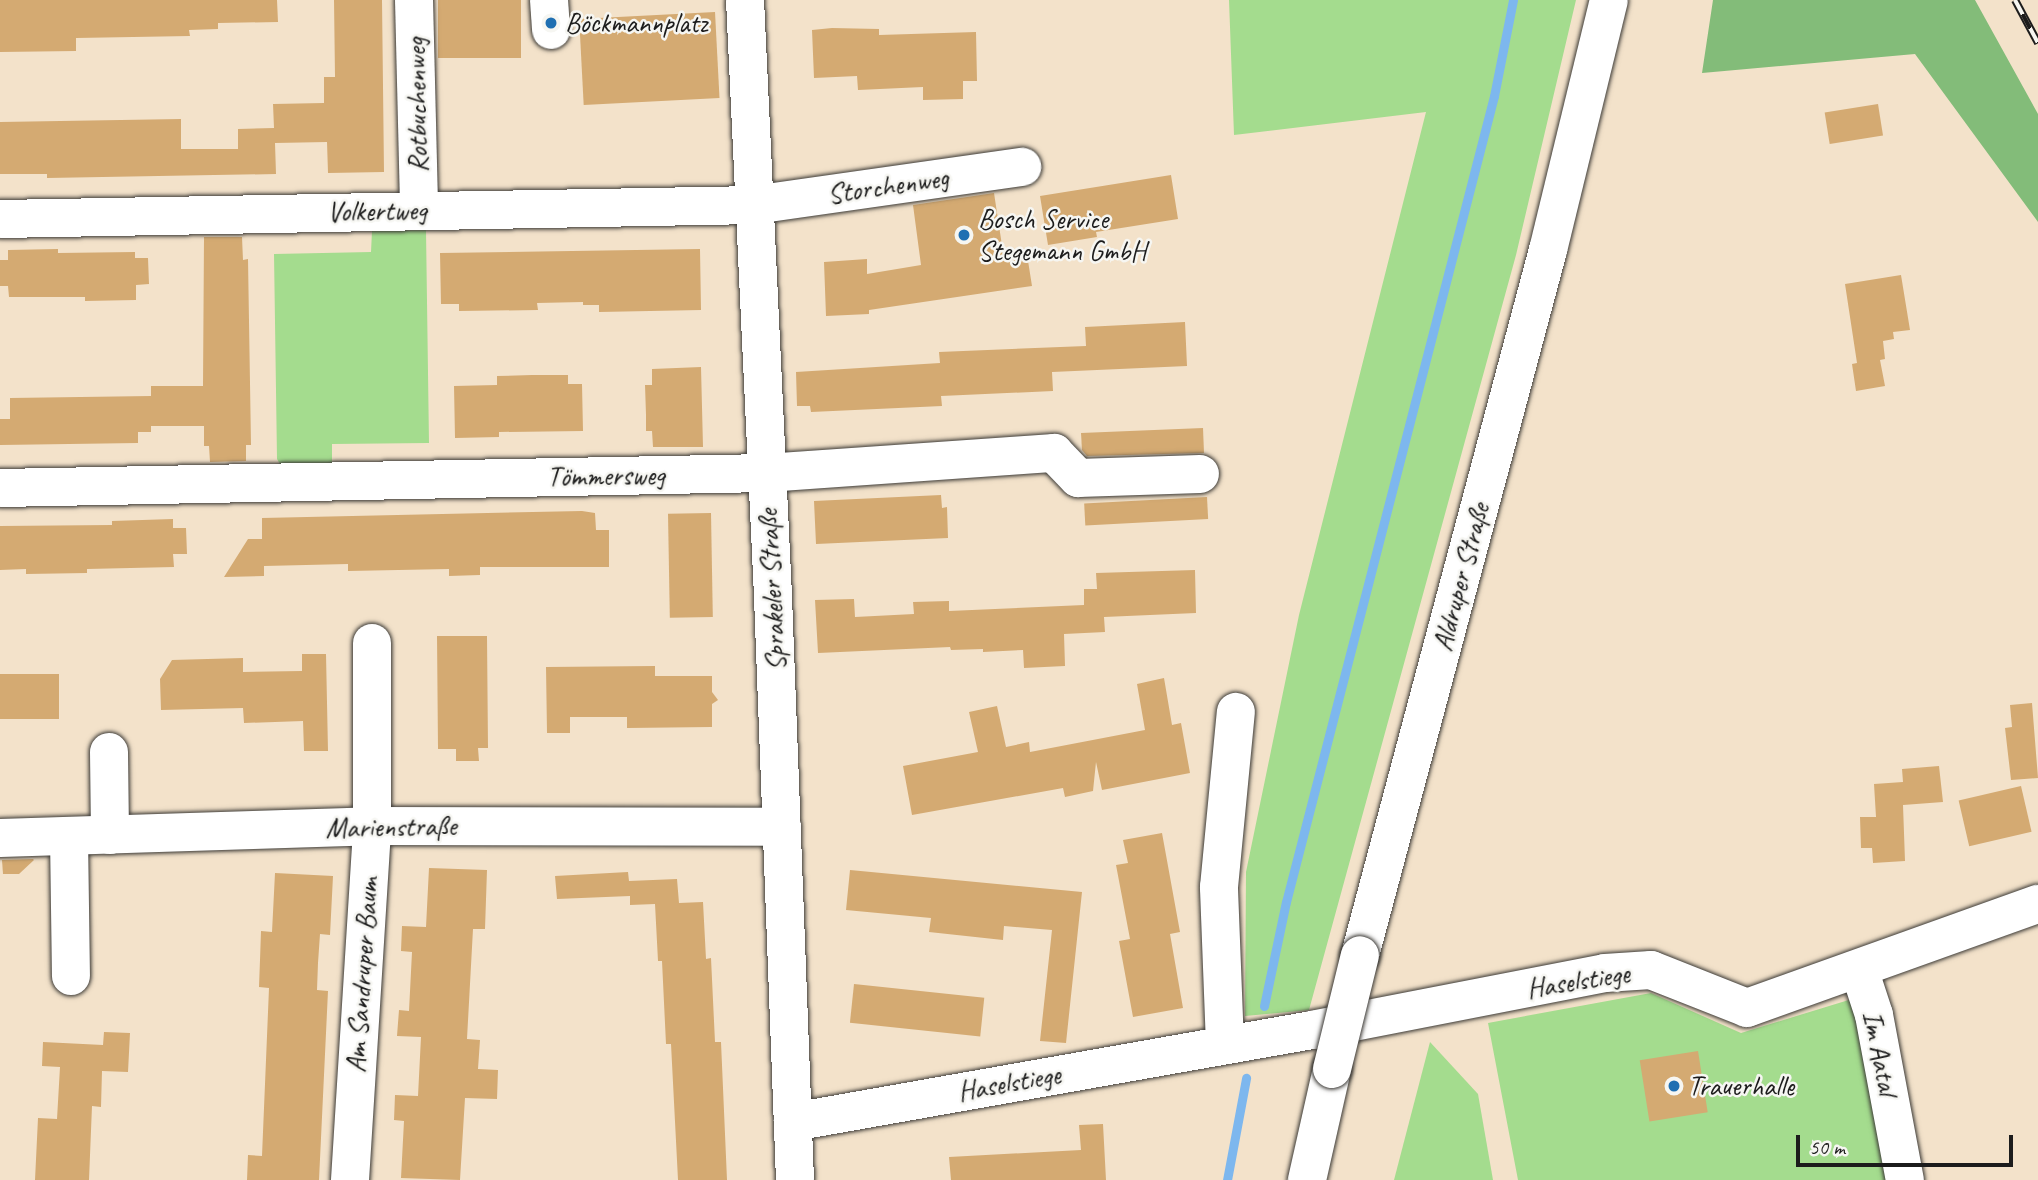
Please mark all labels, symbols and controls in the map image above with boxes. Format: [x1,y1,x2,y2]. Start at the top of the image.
place label: Böckmannplatz [565,6,707,40]
marker: Böckmannplatz [543,15,559,31]
street label: Rotbuchenweg [399,37,435,173]
street label: Storchenweg [825,161,951,211]
street label: Volkertweg [327,193,427,229]
place label: Bosch Service Stegemann GmbH [978,202,1146,268]
marker: Bosch Service Stegemann GmbH [956,227,972,243]
street label: Tömmersweg [547,458,665,494]
street label: Aldruper Straße [1425,499,1497,655]
street label: Sprakeler Straße [751,508,793,672]
street label: Marienstraße [325,809,457,845]
street label: Am Sandruper Baum [338,876,386,1074]
street label: Haselstiege [1524,956,1632,1006]
street label: Im Aatal [1855,1008,1905,1098]
street label: Haselstiege [955,1057,1063,1109]
place label: Trauerhalle [1688,1069,1794,1103]
marker: Trauerhalle [1666,1078,1682,1094]
scale bar [1800,1120,2017,1164]
text: 50 m [1809,1134,1845,1160]

